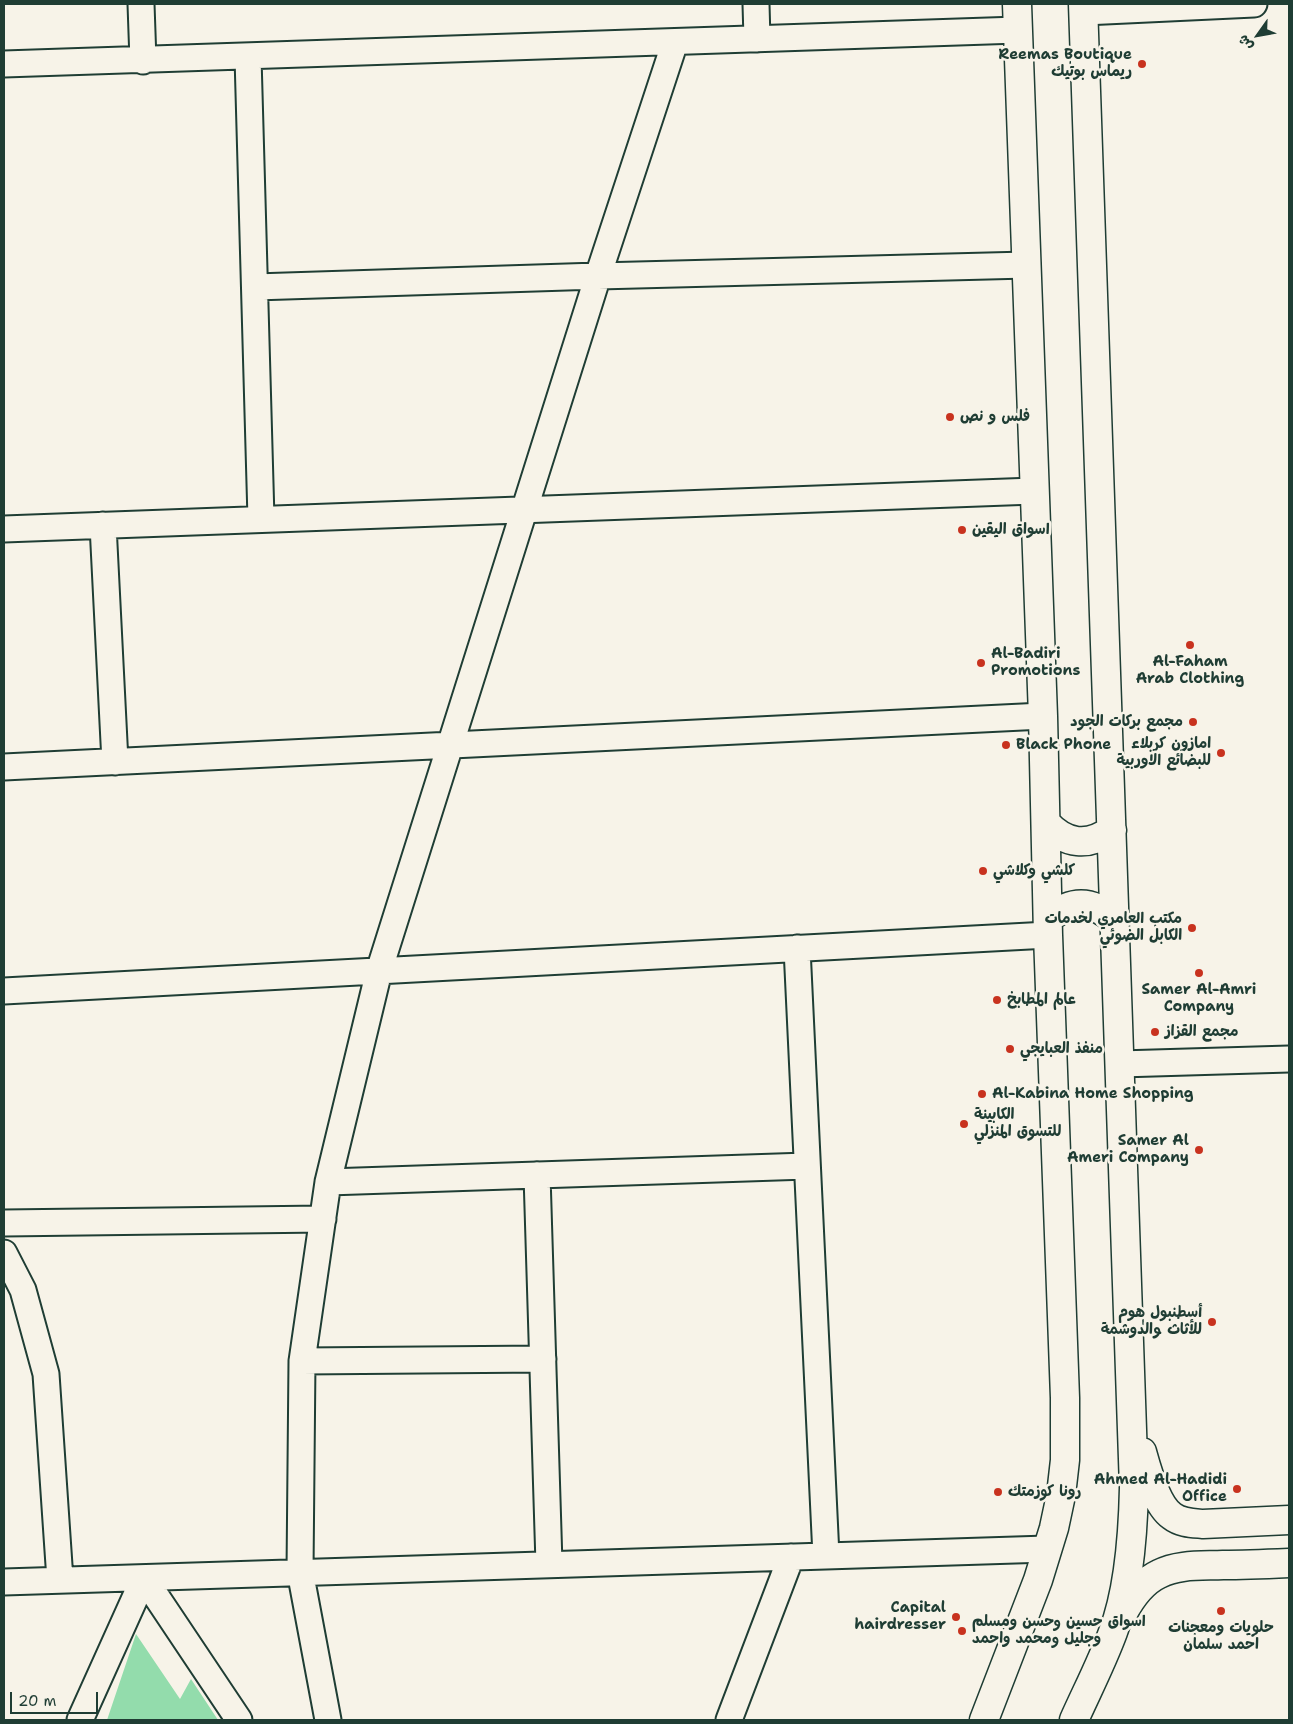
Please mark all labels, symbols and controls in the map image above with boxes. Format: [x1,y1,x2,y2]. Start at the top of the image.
north arrow [1233,10,1283,60]
text: ش [1234,32,1257,54]
place label: Reemas Boutique ريماس بوتيك [998,46,1132,81]
marker: Reemas Boutique ريماس بوتيك [1136,58,1148,70]
place label: فلس و نص [960,408,1030,426]
marker: فلس و نص [944,411,956,423]
place label: اسواق اليقين [972,521,1050,539]
marker: اسواق اليقين [956,524,968,536]
marker: Al-Faham Arab Clothing [1184,639,1196,651]
place label: Al-Badiri Promotions [991,645,1080,680]
place label: Al-Faham Arab Clothing [1136,653,1244,688]
marker: Al-Badiri Promotions [975,657,987,669]
place label: مجمع بركات الجود [1070,713,1183,731]
marker: مجمع بركات الجود [1187,716,1199,728]
place label: امازون كربلاء للبضائع الاوربية [1116,735,1211,770]
place label: Black Phone [1016,736,1111,754]
marker: Black Phone [1000,739,1012,751]
marker: امازون كربلاء للبضائع الاوربية [1215,747,1227,759]
place label: كلشي وكلاشي [993,862,1075,880]
marker: كلشي وكلاشي [977,865,989,877]
place label: مكتب العامري لخدمات الكابل الضوئي [1045,910,1182,945]
marker: مكتب العامري لخدمات الكابل الضوئي [1186,922,1198,934]
marker: Samer Al-Amri Company [1193,967,1205,979]
place label: Samer Al-Amri Company [1142,981,1256,1016]
place label: عالم المطابخ [1007,991,1076,1009]
marker: عالم المطابخ [991,994,1003,1006]
place label: مجمع القزاز [1165,1023,1239,1041]
marker: مجمع القزاز [1149,1026,1161,1038]
place label: منفذ العبايجي [1020,1040,1103,1058]
marker: منفذ العبايجي [1004,1043,1016,1055]
place label: Al-Kabina Home Shopping [992,1085,1194,1103]
marker: Al-Kabina Home Shopping [976,1088,988,1100]
place label: الكابينة للتسوق المنزلي [974,1106,1061,1141]
marker: الكابينة للتسوق المنزلي [958,1118,970,1130]
place label: Samer Al Ameri Company [1067,1132,1189,1167]
marker: Samer Al Ameri Company [1193,1144,1205,1156]
place label: أسطنبول هوم للأثاث والدوشمة [1101,1304,1202,1339]
marker: أسطنبول هوم للأثاث والدوشمة [1206,1316,1218,1328]
place label: Ahmed Al-Hadidi Office [1094,1471,1227,1506]
place label: رونا كوزمتك [1008,1483,1081,1501]
marker: Ahmed Al-Hadidi Office [1231,1483,1243,1495]
marker: رونا كوزمتك [992,1486,1004,1498]
place label: Capital hairdresser [854,1599,946,1634]
marker: حلويات ومعجنات احمد سلمان [1215,1605,1227,1617]
marker: Capital hairdresser [950,1611,962,1623]
place label: اسواق حسين وحسن ومسلم وجليل ومحمد واحمد [972,1613,1146,1648]
place label: حلويات ومعجنات احمد سلمان [1168,1619,1274,1654]
marker: اسواق حسين وحسن ومسلم وجليل ومحمد واحمد [956,1625,968,1637]
scale bar [12,1682,100,1714]
text: 20 m [18,1691,57,1711]

